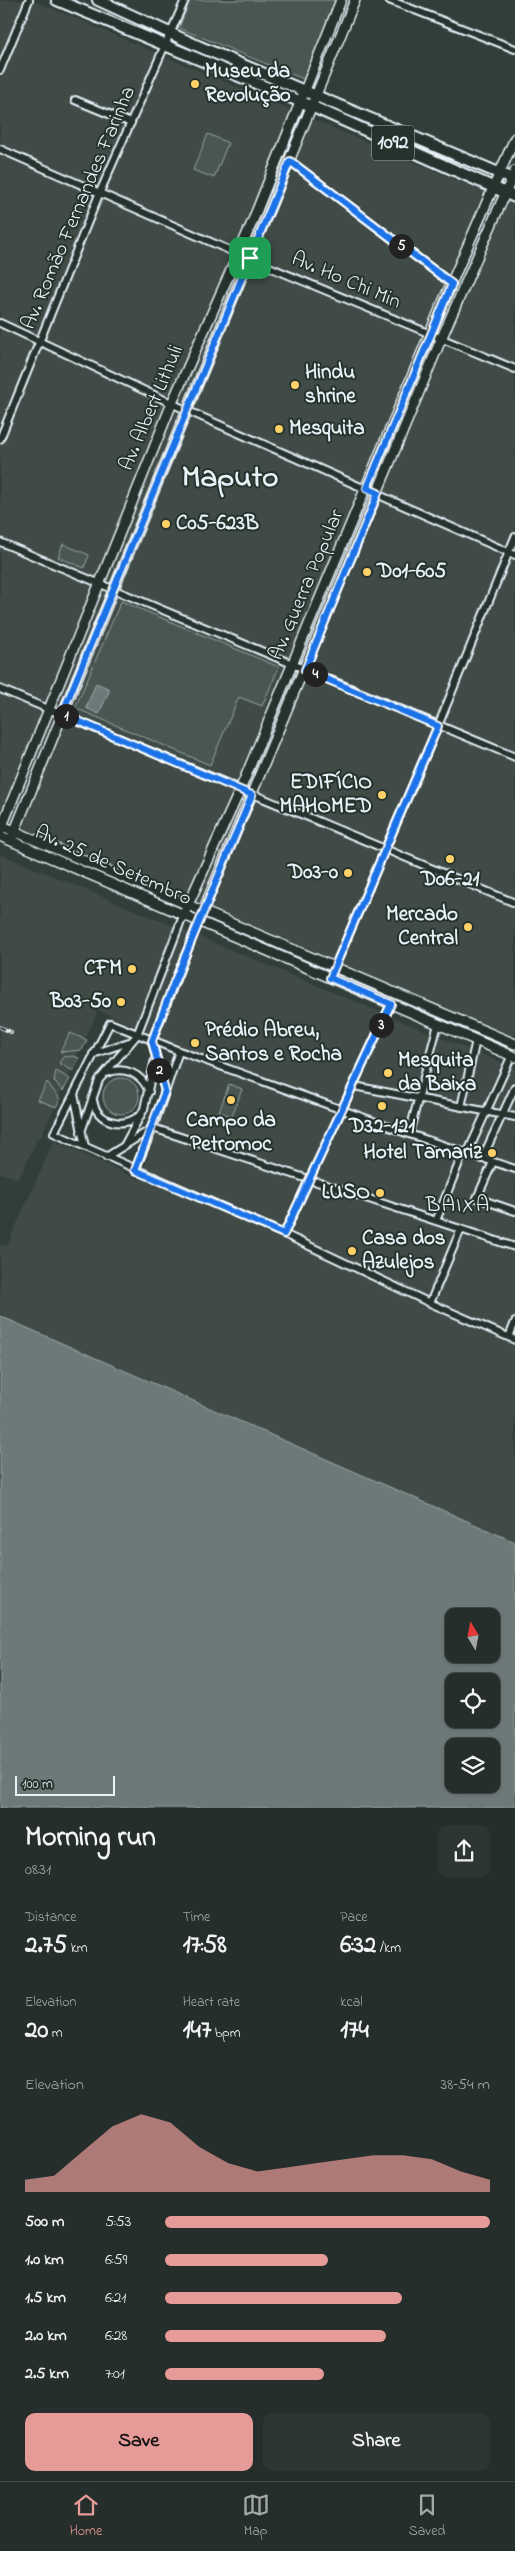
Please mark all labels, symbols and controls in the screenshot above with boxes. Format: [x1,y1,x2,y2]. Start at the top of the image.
place label: Museu da Revolução [205,57,291,111]
marker: Museu da Revolução [189,78,201,90]
street label: Av. Romão Fernandes Farinha [14,82,144,334]
road number: 1092 [372,126,414,160]
pin: 5 [388,234,414,258]
text: 5 [397,236,406,257]
pin [229,237,271,279]
icon: arrive [236,244,264,272]
street label: Av. Ho Chi Min [287,244,405,318]
street label: Av. Albert Lithuli [112,340,192,476]
place label: Hindu shrine [305,358,356,412]
marker: Hindu shrine [289,379,301,391]
place label: Mesquita [289,414,365,444]
marker: Mesquita [273,423,285,435]
district label: Maputo [182,456,278,501]
street label: Av. Guerra Popular [262,504,353,665]
place label: C05-623B [176,509,259,539]
marker: C05-623B [160,518,172,530]
place label: D01-605 [376,557,446,587]
marker: D01-605 [361,566,373,578]
pin: 4 [302,662,328,686]
text: 4 [313,664,318,685]
pin: 1 [54,704,78,728]
text: 1 [64,706,69,727]
place label: EDIFÍCIO MAHOMED [279,768,372,822]
marker: EDIFÍCIO MAHOMED [376,789,388,801]
street label: Av. 25 de Setembro [30,818,196,914]
marker: D06-21 [444,853,456,865]
place label: D03-0 [287,858,338,888]
place label: D06-21 [420,865,480,895]
marker: D03-0 [342,867,354,879]
place label: Mercado Central [386,900,458,954]
marker: Mercado Central [462,921,474,933]
place label: CFM [84,954,122,984]
marker: CFM [126,963,138,975]
place label: B03-50 [49,987,111,1017]
marker: B03-50 [115,996,127,1008]
pin: 3 [368,1012,394,1038]
text: 3 [379,1015,384,1036]
place label: Prédio Abreu, Santos e Rocha [205,1016,342,1070]
marker: Prédio Abreu, Santos e Rocha [189,1037,201,1049]
place label: Mesquita da Baixa [398,1046,476,1100]
pin: 2 [146,1058,172,1082]
text: 2 [156,1060,163,1081]
marker: Mesquita da Baixa [382,1067,394,1079]
marker: Campo da Petromoc [225,1094,237,1106]
marker: D32-121 [376,1100,388,1112]
place label: Campo da Petromoc [186,1106,276,1160]
place label: D32-121 [348,1112,415,1142]
place label: Hotel Tamariz [364,1138,483,1168]
marker: Hotel Tamariz [486,1147,498,1159]
place label: LUSO [322,1178,370,1208]
marker: LUSO [374,1187,386,1199]
district label: BAIXA [425,1190,490,1222]
place label: Casa dos Azulejos [362,1224,446,1278]
marker: Casa dos Azulejos [346,1245,358,1257]
north arrow [445,1608,500,1662]
map controls [445,1608,500,1793]
button: locate [445,1673,500,1728]
button: layers [445,1738,500,1793]
scale bar [15,1774,115,1797]
text: 100 m [22,1774,53,1795]
text: Morning run [25,1818,156,1859]
button: share [438,1825,490,1877]
text: 08:31 [25,1858,51,1882]
text: Distance [25,1907,77,1928]
text: Time [183,1907,210,1928]
text: Pace [340,1907,368,1928]
text: 2.75 [25,1928,67,1964]
text: 17:58 [183,1928,227,1964]
text: 6:32 [340,1928,376,1964]
text: km [67,1938,88,1959]
text: /km [376,1938,401,1959]
text: Elevation [25,1992,76,2013]
text: Heart rate [183,1992,240,2013]
text: kcal [340,1992,363,2013]
text: 20 [25,2013,48,2049]
text: 147 [183,2013,211,2049]
text: 174 [340,2013,369,2049]
text: m [48,2023,63,2044]
text: bpm [211,2023,241,2044]
text: Elevation [25,2073,84,2097]
text: 38–54 m [441,2073,490,2097]
text: 500 m [25,2210,64,2234]
text: 5:53 [105,2210,131,2234]
text: 1.0 km [25,2248,64,2272]
text: 6:59 [105,2248,127,2272]
text: 1.5 km [25,2286,66,2310]
text: 6:21 [105,2286,126,2310]
text: 2.0 km [25,2324,67,2348]
text: 6:28 [105,2324,127,2348]
text: 2.5 km [25,2362,69,2386]
text: 7:01 [105,2362,125,2386]
button: Save [25,2413,253,2471]
button: Share [263,2413,490,2471]
tab: Home [70,2491,102,2542]
tab: Map [242,2491,270,2542]
tab: Saved [409,2491,445,2542]

